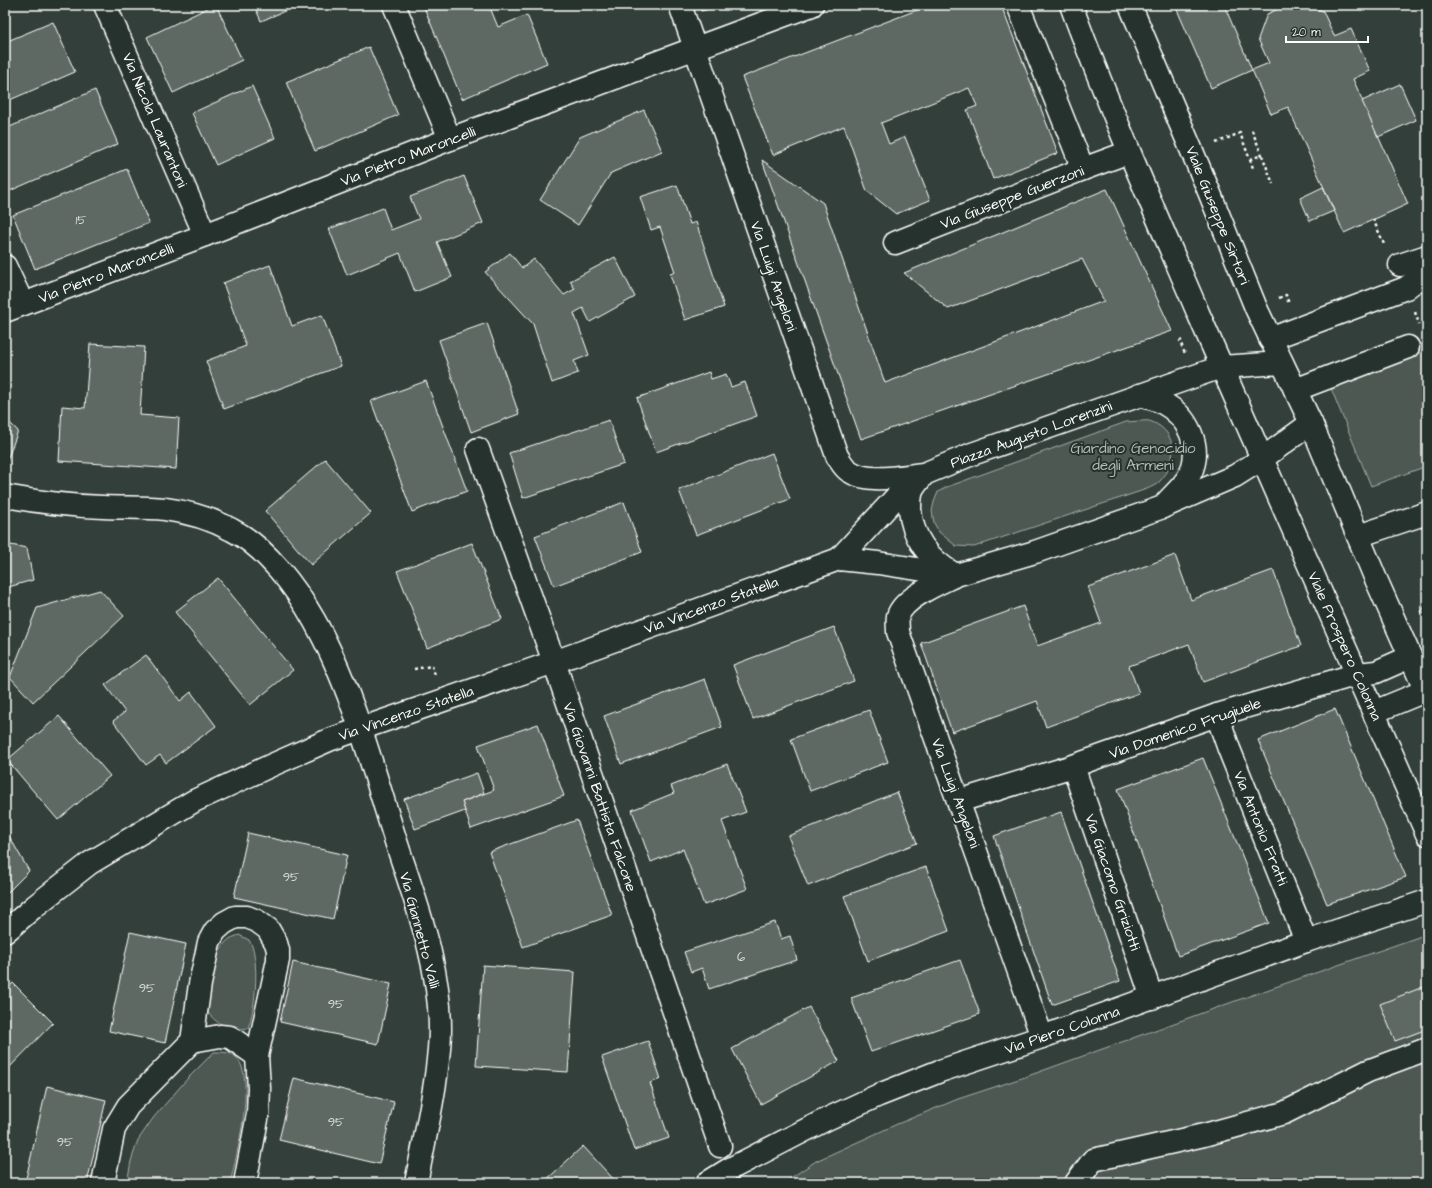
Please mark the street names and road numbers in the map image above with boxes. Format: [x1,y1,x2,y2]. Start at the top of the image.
street label: Via Nicola Laurantoni [117,50,193,191]
street label: Via Pietro Maroncelli [338,121,479,192]
street label: Viale Giuseppe Sirtori [1180,143,1255,288]
street label: Via Giuseppe Guerzoni [937,160,1088,235]
street label: Via Luigi Angeloni [744,218,802,335]
street label: Via Pietro Maroncelli [36,238,177,309]
street label: Piazza Augusto Lorenzini [947,395,1116,474]
street label: Viale Prospero Colonna [1302,568,1387,724]
street label: Via Vincenzo Statella [641,571,782,640]
street label: Via Vincenzo Statella [336,680,477,746]
street label: Via Domenico Frugiuele [1106,693,1264,765]
street label: Via Giovanni Battista Falcone [557,700,642,895]
street label: Via Luigi Angeloni [925,735,985,852]
street label: Via Antonio Fratti [1228,768,1293,889]
street label: Via Giacomo Griziotti [1079,811,1146,954]
street label: Via Giannetto Valli [394,870,445,991]
street label: Via Piero Colonna [1002,1001,1123,1060]

